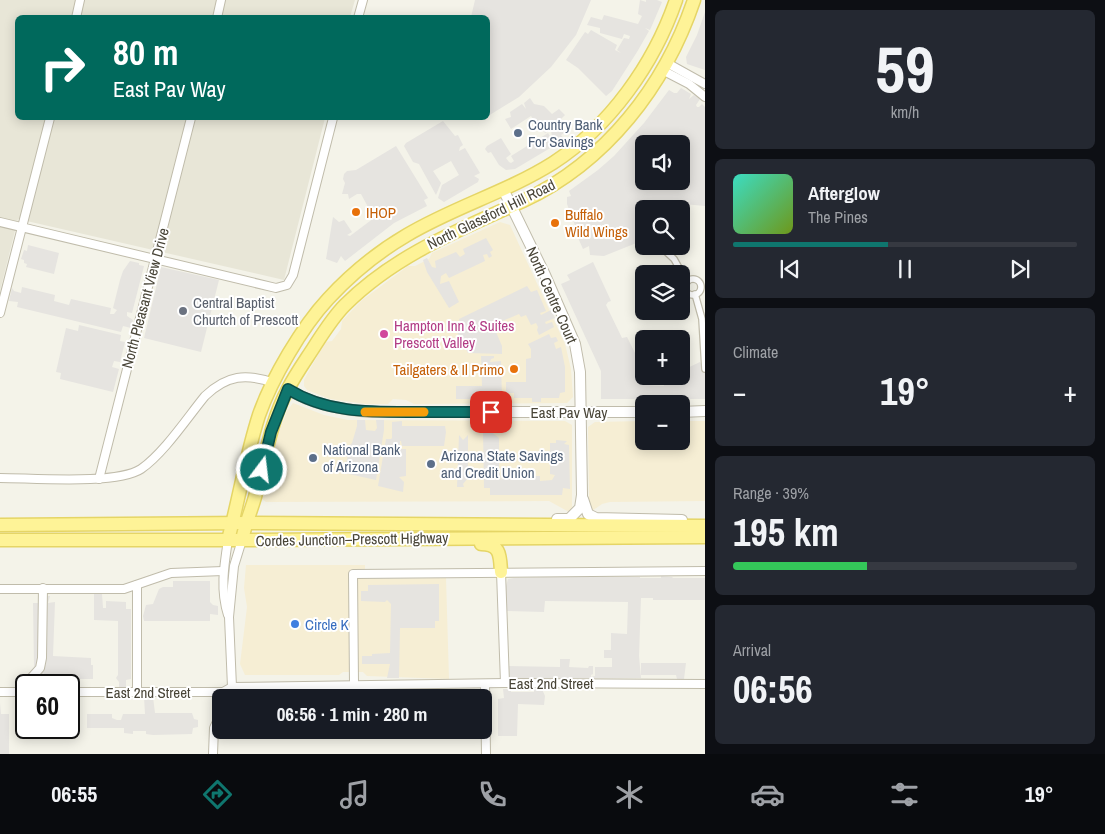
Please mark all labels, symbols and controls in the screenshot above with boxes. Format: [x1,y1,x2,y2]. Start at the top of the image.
text: 59 [875,25,935,112]
text: 80 m [113,29,178,76]
icon: right [30,35,95,100]
text: East Pav Way [113,74,226,104]
text: km/h [891,101,919,123]
place label: Country Bank For Savings [528,114,603,152]
marker: Country Bank For Savings [512,127,524,139]
map controls [635,135,690,450]
button: sound [635,135,690,190]
street label: North Glassford Hill Road [423,174,559,254]
text: Afterglow [808,180,880,206]
button: search [635,200,690,255]
place label: IHOP [366,202,396,223]
place label: Buffalo Wild Wings [565,204,628,242]
marker: IHOP [350,206,362,218]
text: The Pines [808,206,868,228]
marker: Buffalo Wild Wings [549,217,561,229]
street label: North Pleasant View Drive [116,225,174,371]
street label: North Centre Court [521,243,583,347]
icon: previous [776,255,804,283]
icon: pause [891,255,919,283]
icon: next [1006,255,1034,283]
button: layers [635,265,690,320]
place label: Central Baptist Churtch of Prescott [193,292,299,330]
marker: Central Baptist Churtch of Prescott [177,305,189,317]
place label: Hampton Inn & Suites Prescott Valley [394,315,514,353]
marker: Hampton Inn & Suites Prescott Valley [378,328,390,340]
button: + [635,330,690,385]
text: Climate [733,341,778,363]
place label: Tailgaters & Il Primo [393,359,504,380]
marker: Tailgaters & Il Primo [508,363,520,375]
text: 19° [880,366,930,417]
text: − [733,373,746,411]
text: + [1064,373,1077,411]
pin [470,391,512,433]
button: − [635,395,690,450]
icon: arrive [477,398,505,426]
street label: East Pav Way [531,402,608,423]
place label: National Bank of Arizona [323,439,401,477]
position arrow [235,443,287,495]
place label: Arizona State Savings and Credit Union [440,445,563,483]
marker: National Bank of Arizona [307,452,319,464]
marker: Arizona State Savings and Credit Union [425,458,437,470]
text: Range · 39% [733,482,809,504]
text: 195 km [733,507,839,558]
street label: Cordes Junction–Prescott Highway [255,527,449,551]
place label: Circle K [305,614,350,635]
marker: Circle K [289,618,301,630]
text: Arrival [733,639,771,661]
text: 06:56 [733,664,813,715]
street label: East 2nd Street [509,673,594,694]
speed limit sign: 60 [15,674,80,739]
street label: East 2nd Street [106,682,191,703]
text: 06:56 · 1 min · 280 m [277,701,427,727]
icon: directions [200,777,235,812]
icon: music [337,777,372,812]
icon: phone [475,777,510,812]
icon: climate [612,777,647,812]
icon: car [750,777,785,812]
icon: filters [887,777,922,812]
text: 06:55 [51,779,97,809]
text: 19° [1025,779,1054,809]

